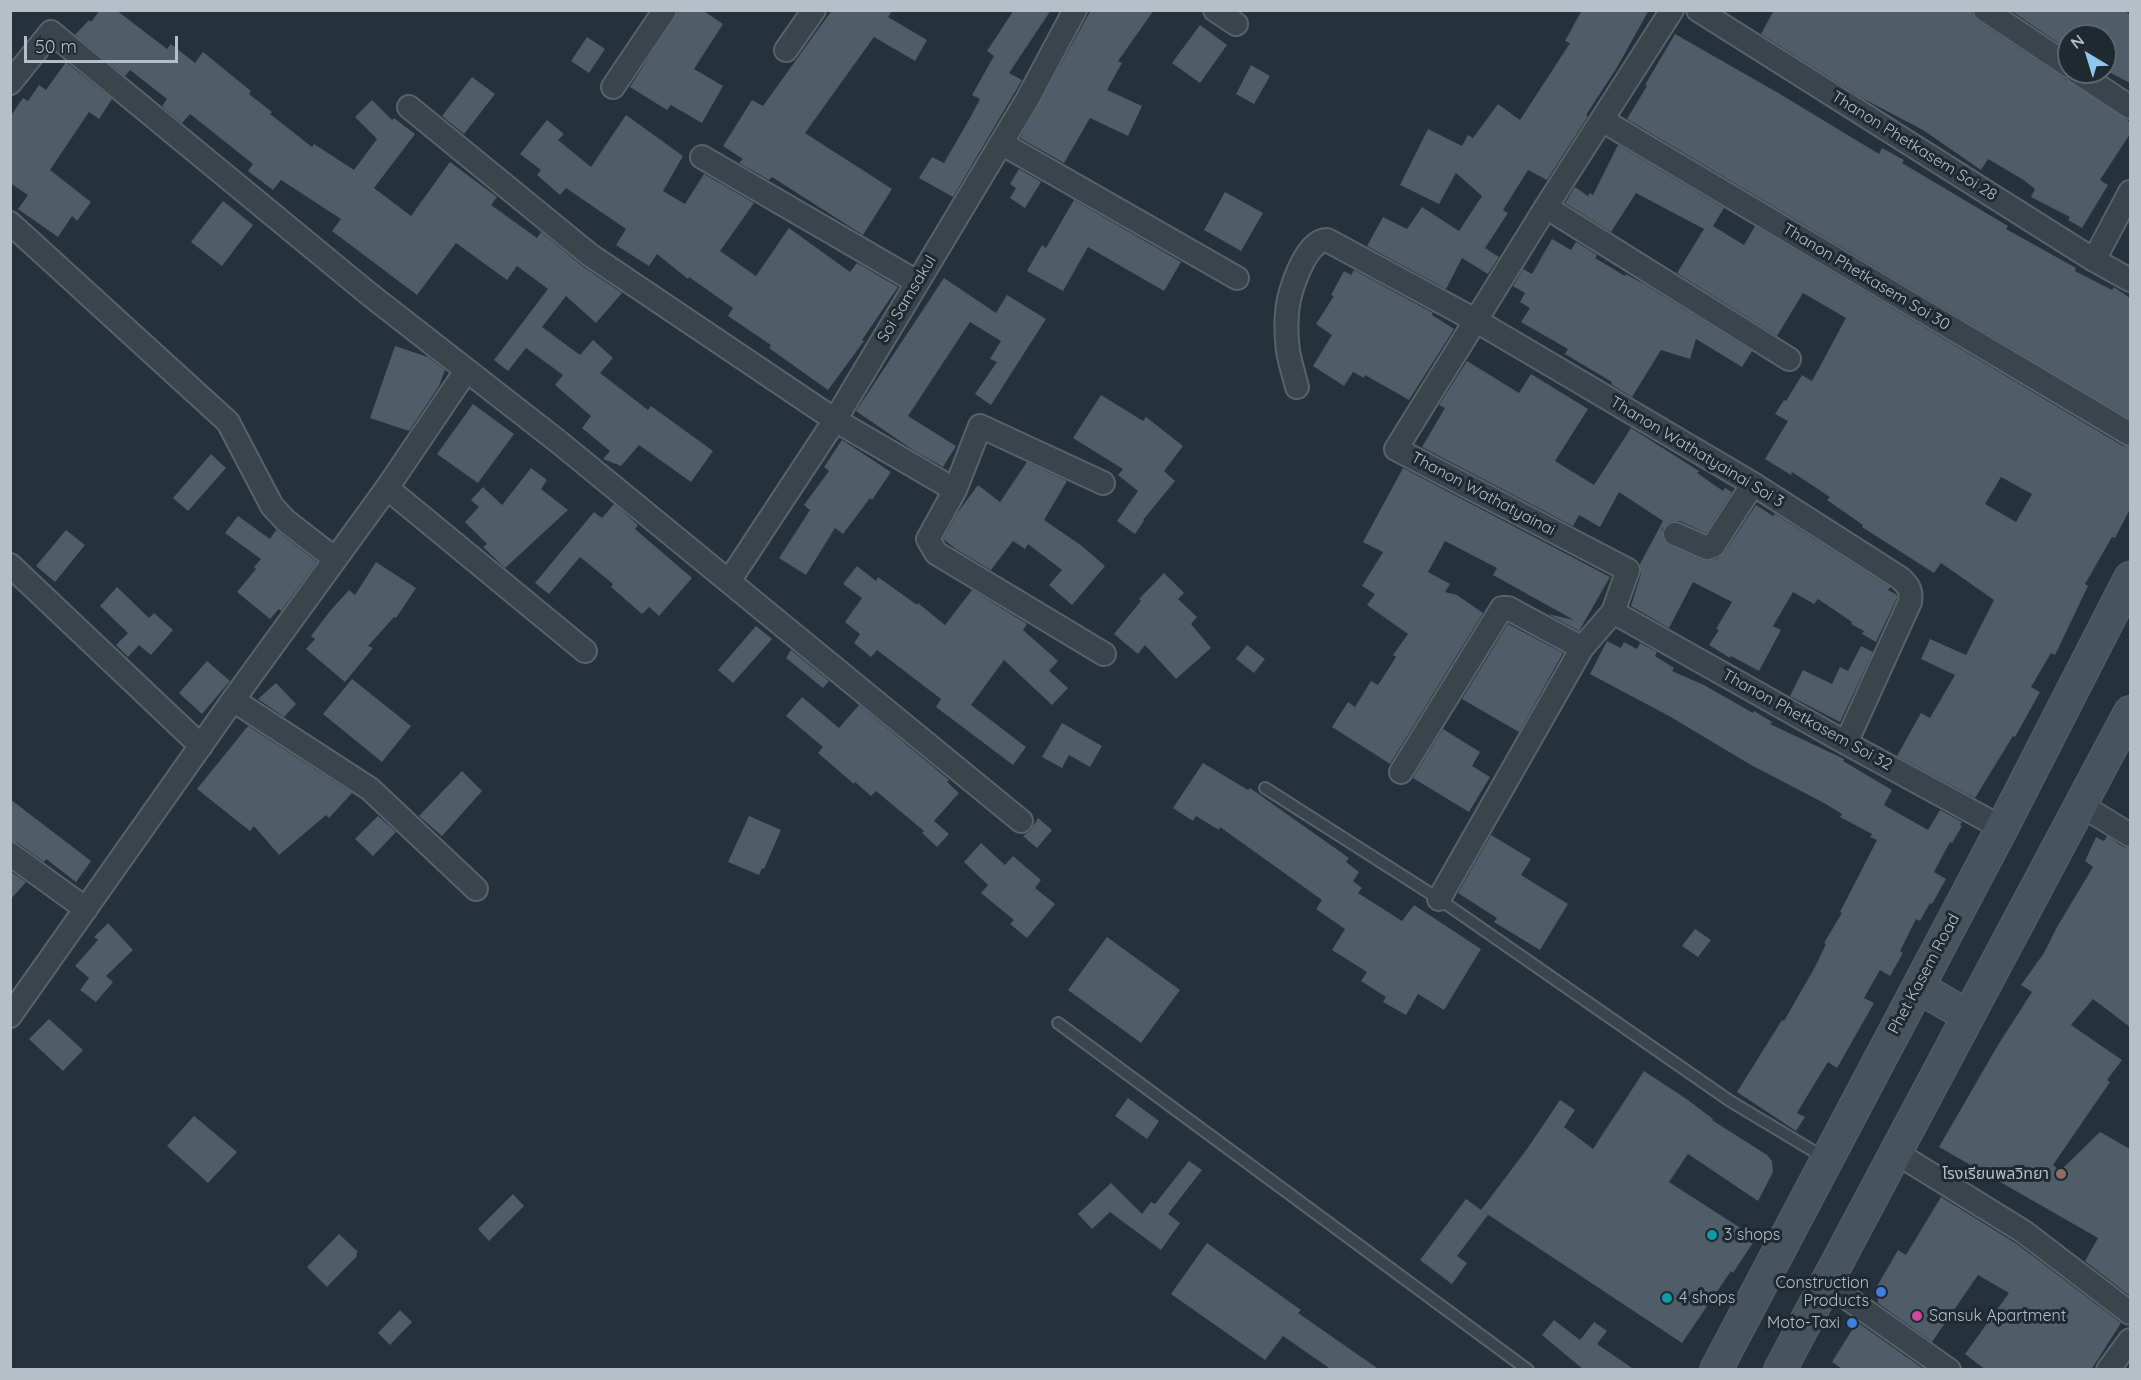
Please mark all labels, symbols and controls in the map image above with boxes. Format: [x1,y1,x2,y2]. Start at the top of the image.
scale bar [27,24,182,62]
north arrow [2057,24,2117,84]
text: N [2066,30,2088,53]
text: 50 m [35,35,77,58]
street label: Thanon Phetkasem Soi 28 [1828,87,2000,205]
street label: Thanon Phetkasem Soi 30 [1779,219,1953,335]
street label: Soi Samsakul [873,252,941,346]
street label: Thanon Wathatyainai Soi 3 [1607,392,1787,512]
street label: Thanon Wathatyainai [1408,448,1558,540]
street label: Thanon Phetkasem Soi 32 [1719,665,1895,775]
street label: Phet Kasem Road [1884,911,1964,1037]
place label: โรงเรียนพลวิทยา [1942,1164,2049,1184]
marker: โรงเรียนพลวิทยา [2054,1167,2068,1181]
place label: 3 shops [1724,1225,1780,1245]
marker: 3 shops [1705,1228,1719,1242]
place label: Construction Products [1775,1273,1869,1311]
marker: Construction Products [1874,1285,1888,1299]
place label: 4 shops [1679,1288,1735,1308]
marker: 4 shops [1660,1291,1674,1305]
place label: Sansuk Apartment [1929,1306,2066,1326]
marker: Sansuk Apartment [1910,1309,1924,1323]
place label: Moto-Taxi [1767,1313,1840,1333]
marker: Moto-Taxi [1845,1316,1859,1330]

